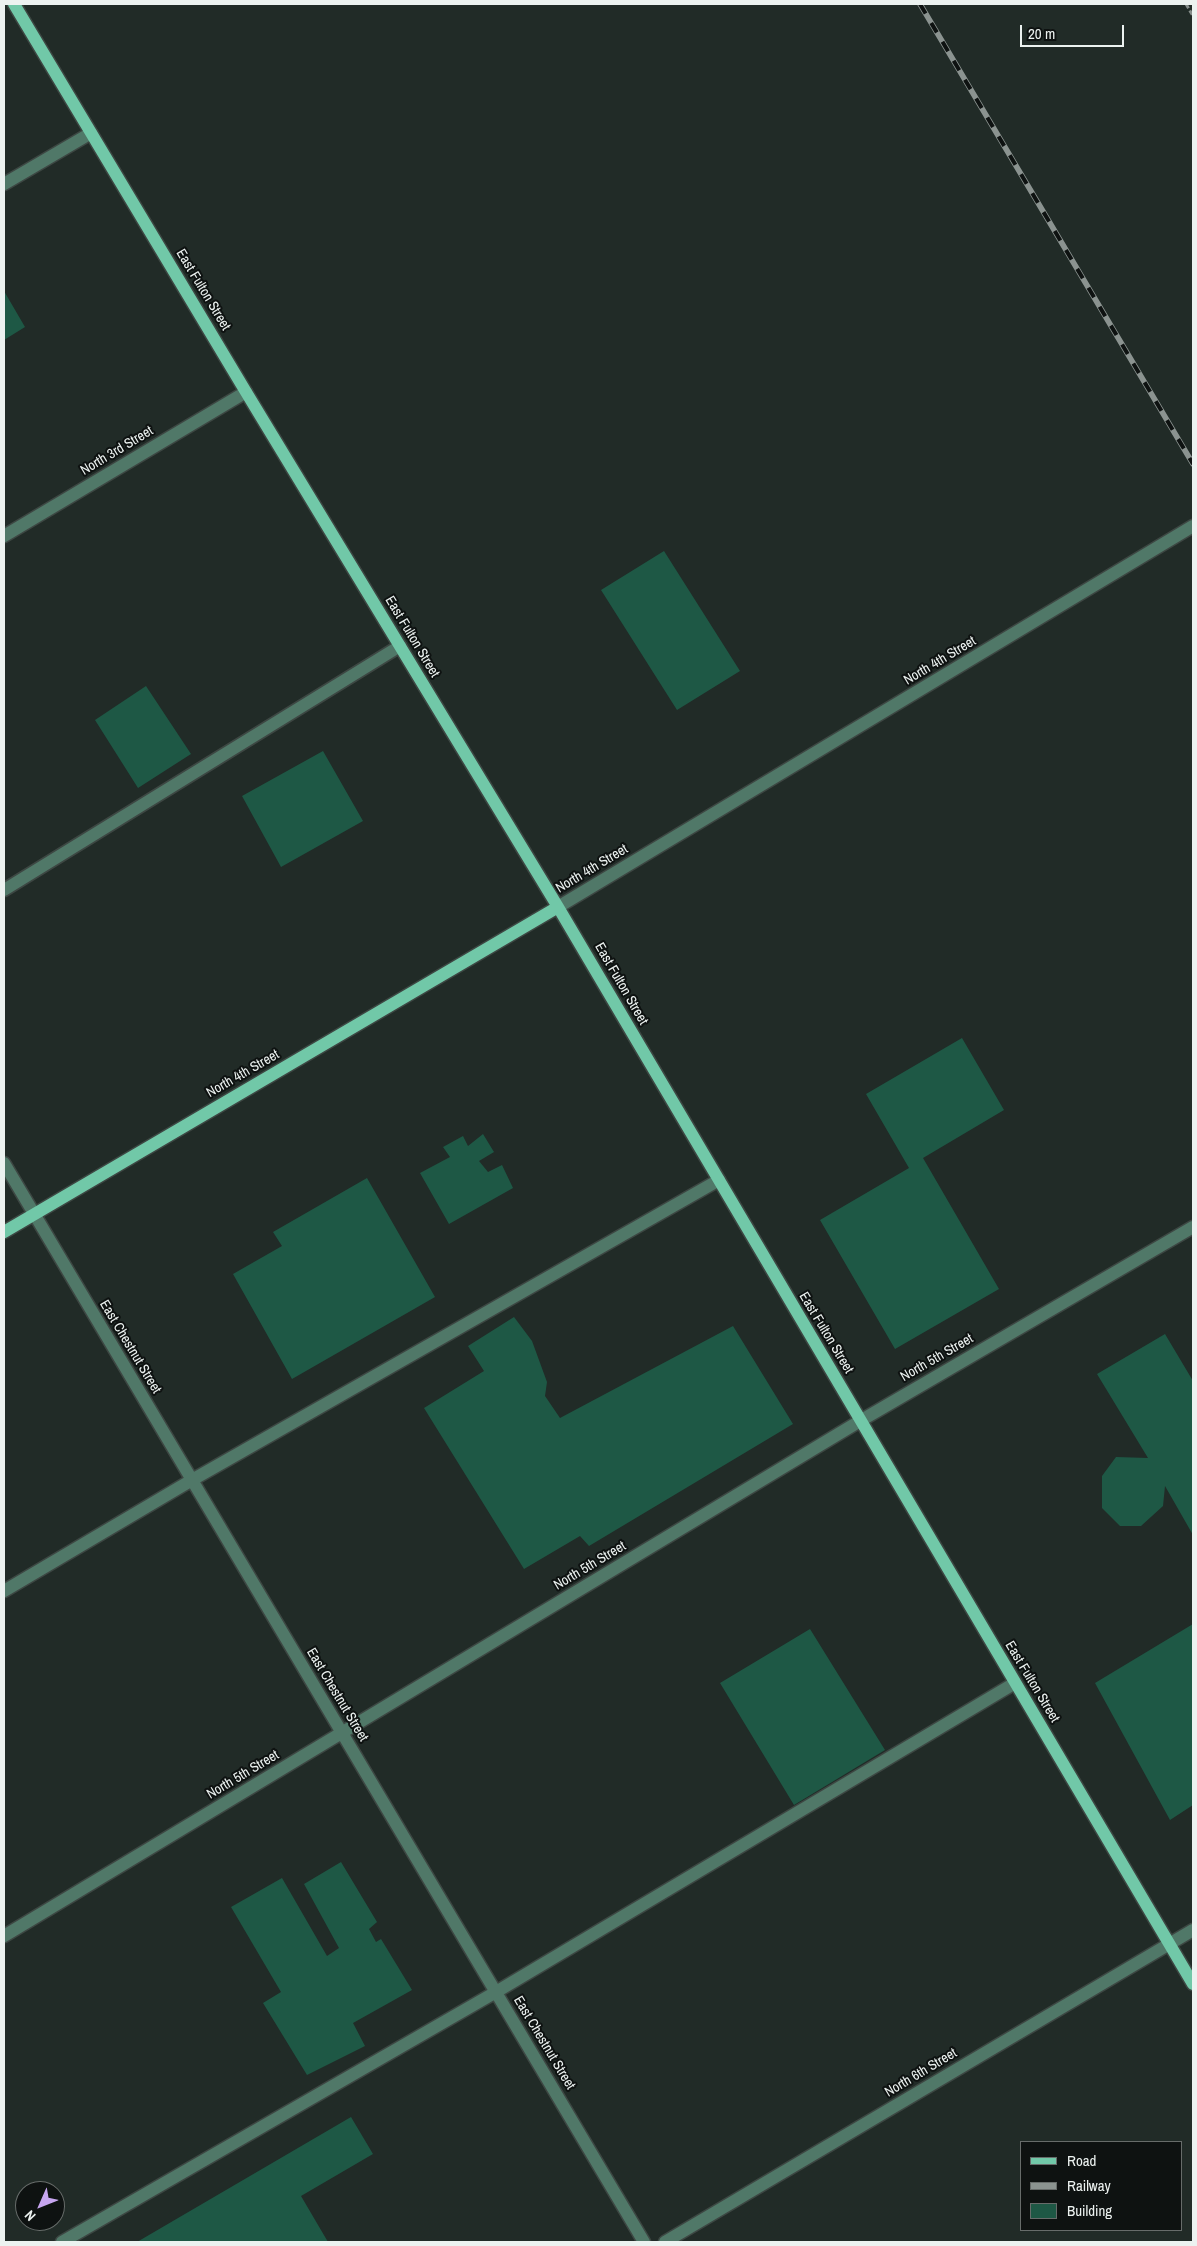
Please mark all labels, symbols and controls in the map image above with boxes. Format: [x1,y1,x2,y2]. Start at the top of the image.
scale bar [1022,15,1126,47]
text: 20 m [1028,23,1055,44]
street label: East Fulton Street [172,246,234,334]
street label: North 3rd Street [78,423,156,479]
street label: East Fulton Street [381,593,443,681]
street label: North 4th Street [901,633,979,689]
street label: North 4th Street [553,841,631,897]
street label: East Fulton Street [591,940,651,1028]
street label: North 4th Street [204,1046,282,1102]
street label: East Fulton Street [795,1289,857,1377]
street label: East Chestnut Street [96,1297,164,1397]
street label: North 5th Street [898,1330,976,1386]
street label: North 5th Street [551,1538,629,1594]
street label: East Fulton Street [1001,1638,1063,1726]
street label: East Chestnut Street [303,1645,371,1745]
street label: North 5th Street [204,1747,282,1803]
street label: East Chestnut Street [510,1993,578,2093]
street label: North 6th Street [882,2045,960,2101]
legend [1020,2141,1182,2231]
text: Road [1067,2150,1096,2171]
text: Railway [1067,2175,1111,2196]
north arrow [15,2181,65,2231]
text: Building [1067,2200,1112,2221]
text: N [21,2206,39,2225]

